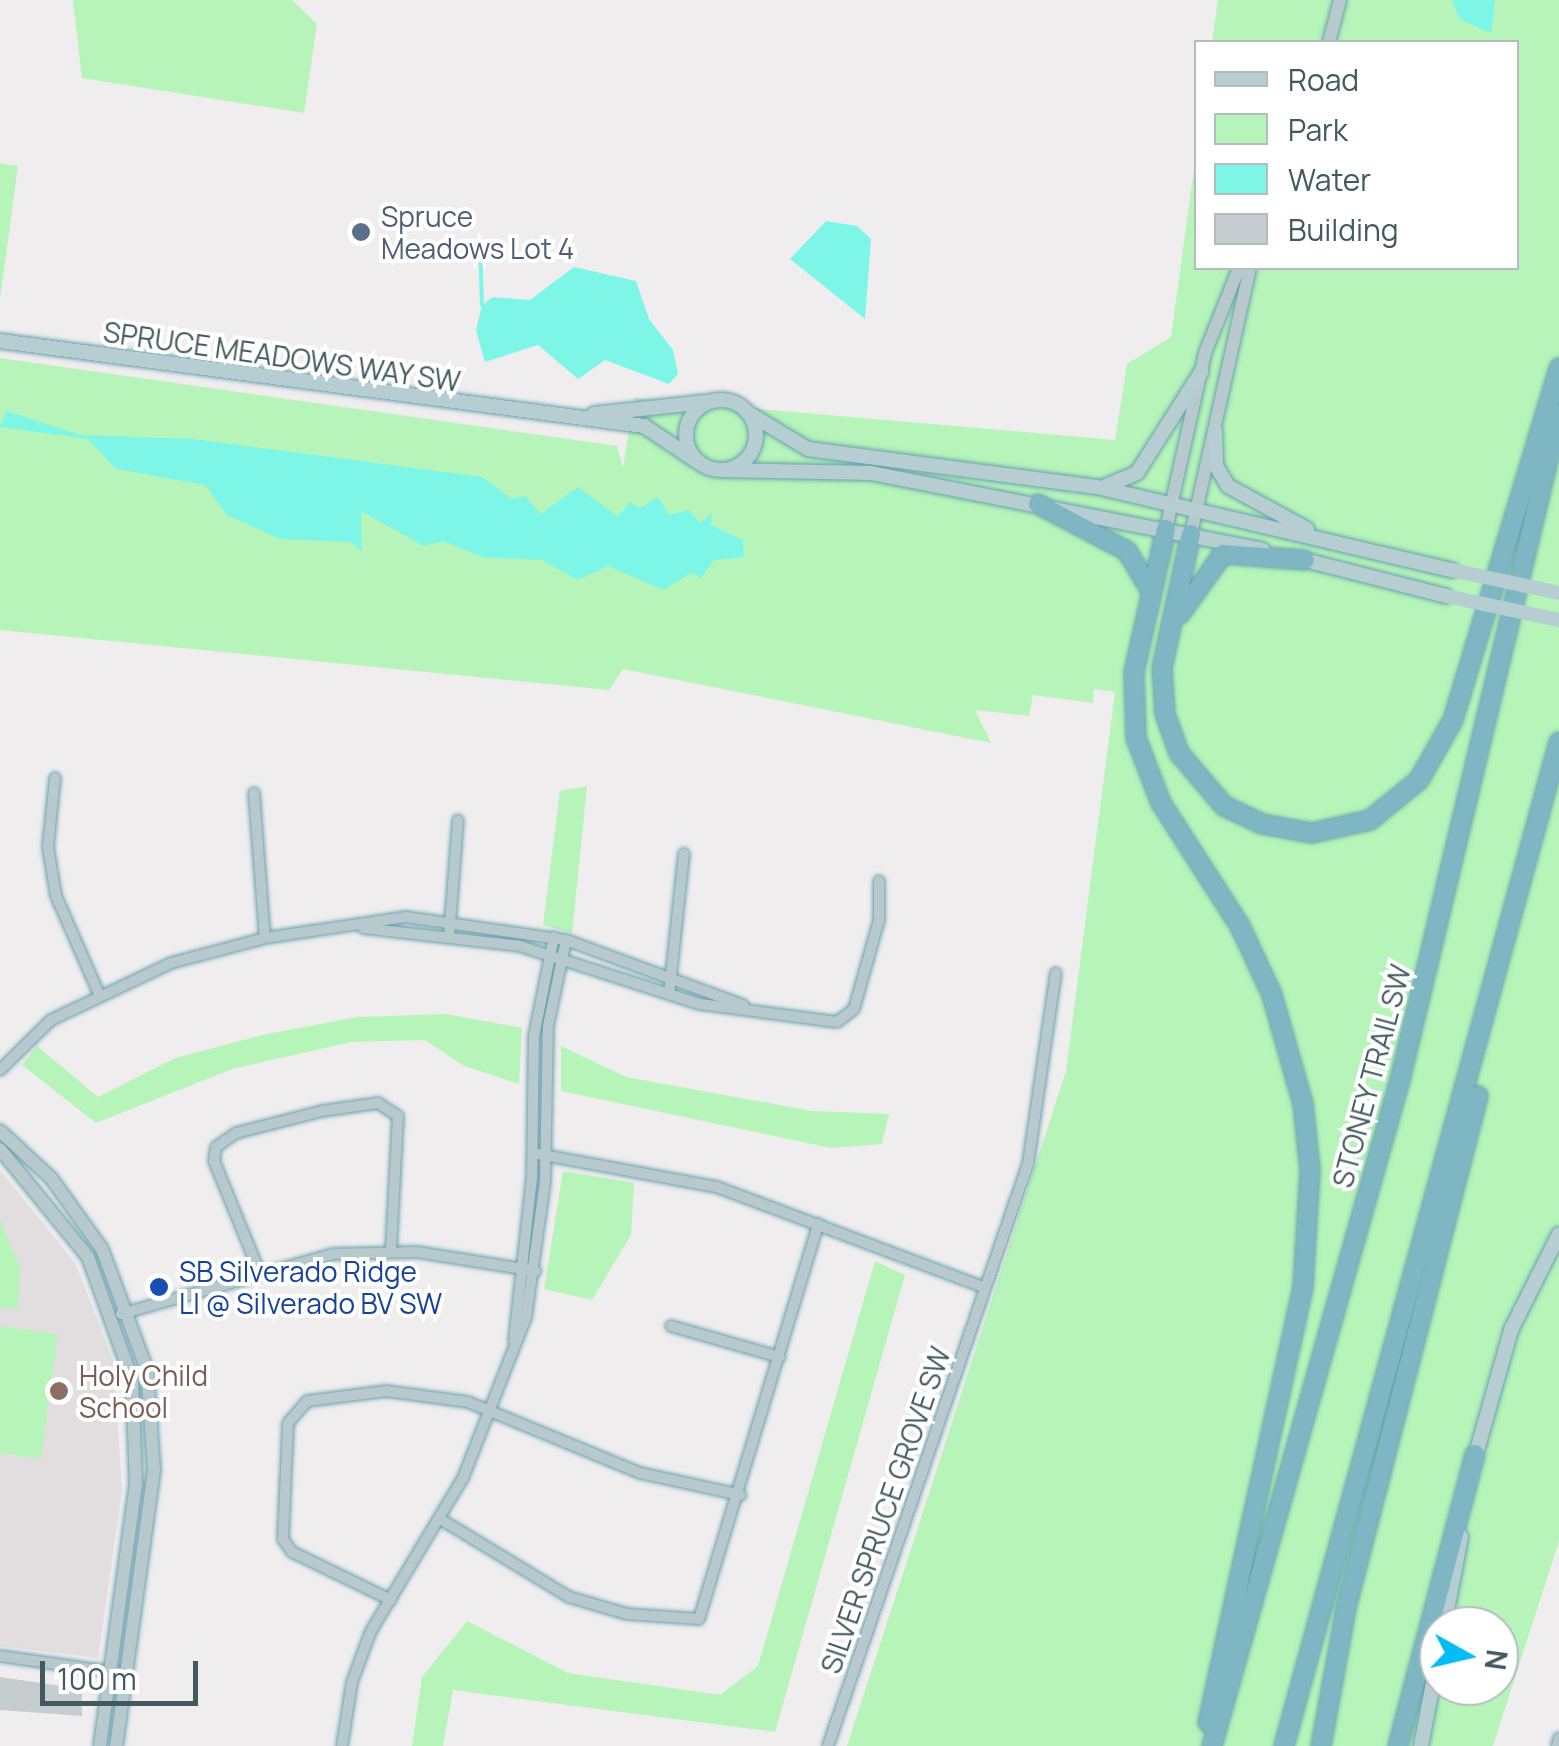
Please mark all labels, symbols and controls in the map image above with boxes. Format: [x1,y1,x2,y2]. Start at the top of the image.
legend [1194,40,1519,270]
text: Road [1288,59,1359,100]
text: Park [1288,109,1348,150]
text: Water [1288,159,1371,200]
place label: Spruce Meadows Lot 4 [381,199,574,265]
text: Building [1288,209,1399,250]
marker: Spruce Meadows Lot 4 [350,221,372,243]
street label: SPRUCE MEADOWS WAY SW [101,314,463,398]
street label: STONEY TRAIL SW [1325,960,1417,1192]
place label: SB Silverado Ridge LI @ Silverado BV SW [179,1254,442,1320]
marker: SB Silverado Ridge LI @ Silverado BV SW [148,1276,170,1298]
street label: SILVER SPRUCE GROVE SW [813,1342,957,1678]
place label: Holy Child School [79,1358,208,1424]
marker: Holy Child School [48,1380,70,1402]
north arrow [1419,1606,1519,1706]
scale bar [45,1641,202,1703]
text: N [1477,1647,1517,1672]
text: 100 m [57,1658,137,1699]

